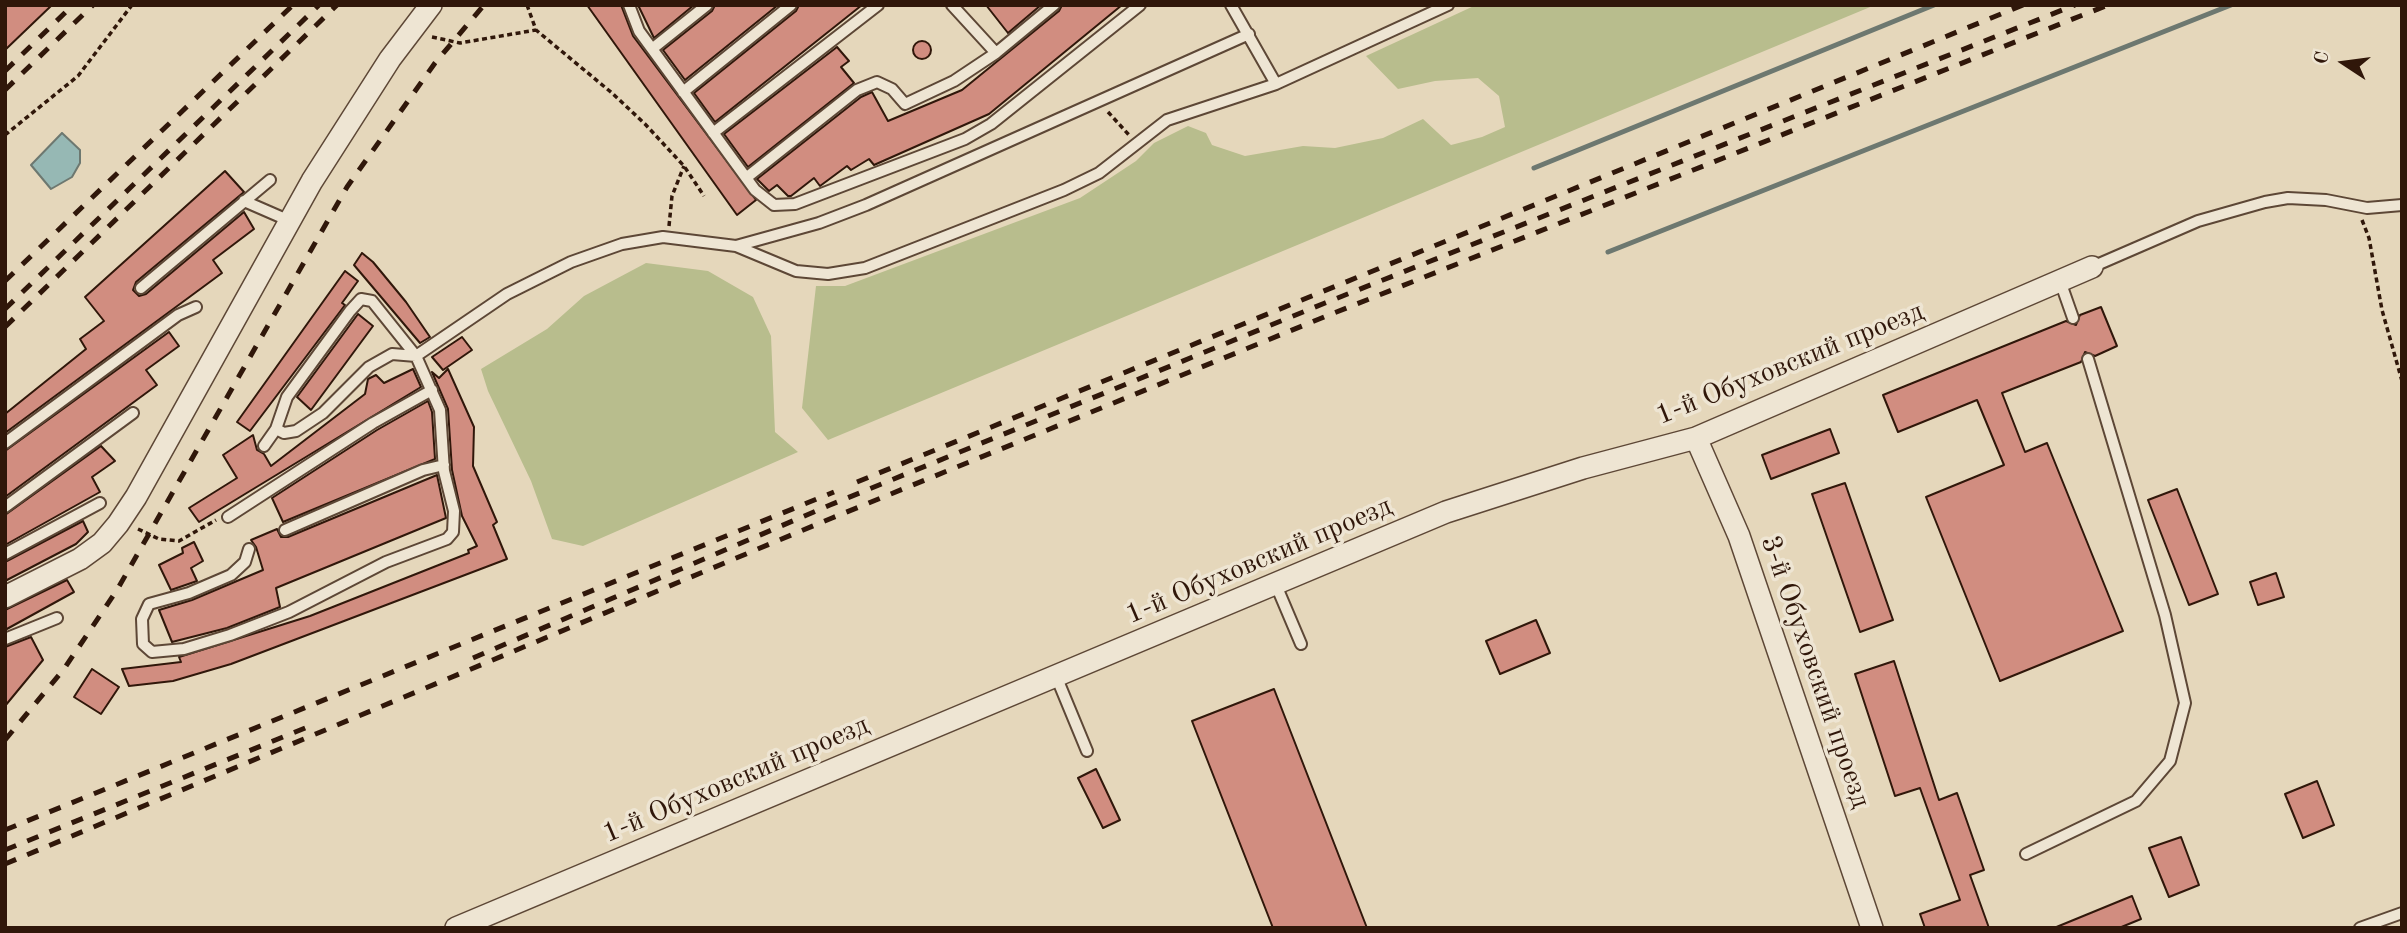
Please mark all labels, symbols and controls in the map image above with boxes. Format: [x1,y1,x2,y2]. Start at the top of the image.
north arrow [2309,28,2379,98]
text: С [2312,50,2334,66]
street label: 1-й Обуховский проезд [1651,295,1929,433]
street label: 1-й Обуховский проезд [1121,490,1397,632]
street label: 3-й Обуховский проезд [1753,531,1877,813]
street label: 1-й Обуховский проезд [598,709,874,851]

